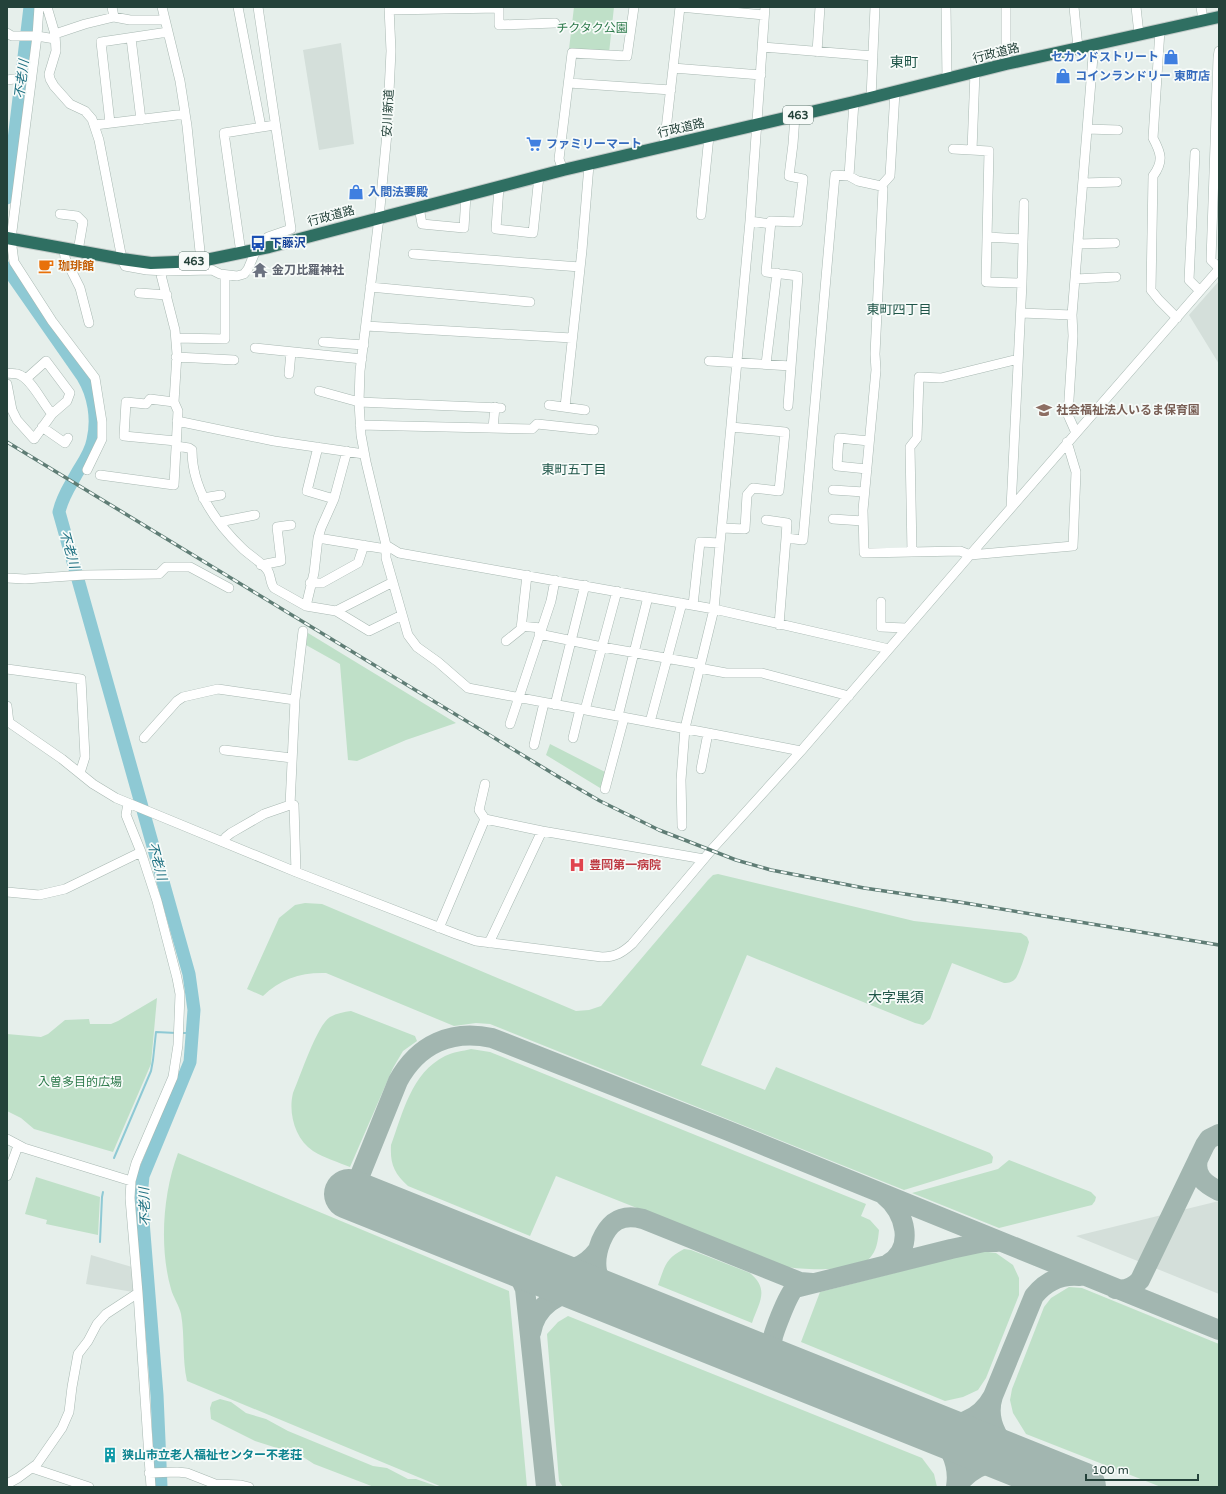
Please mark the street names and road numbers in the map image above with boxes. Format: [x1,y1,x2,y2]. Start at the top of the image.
street label: 行政道路 [971,40,1021,66]
street label: 安川新道 [380,89,396,137]
road number: 463 [783,106,813,124]
street label: 行政道路 [656,116,706,140]
street label: 行政道路 [306,203,356,229]
road number: 463 [179,252,209,270]

